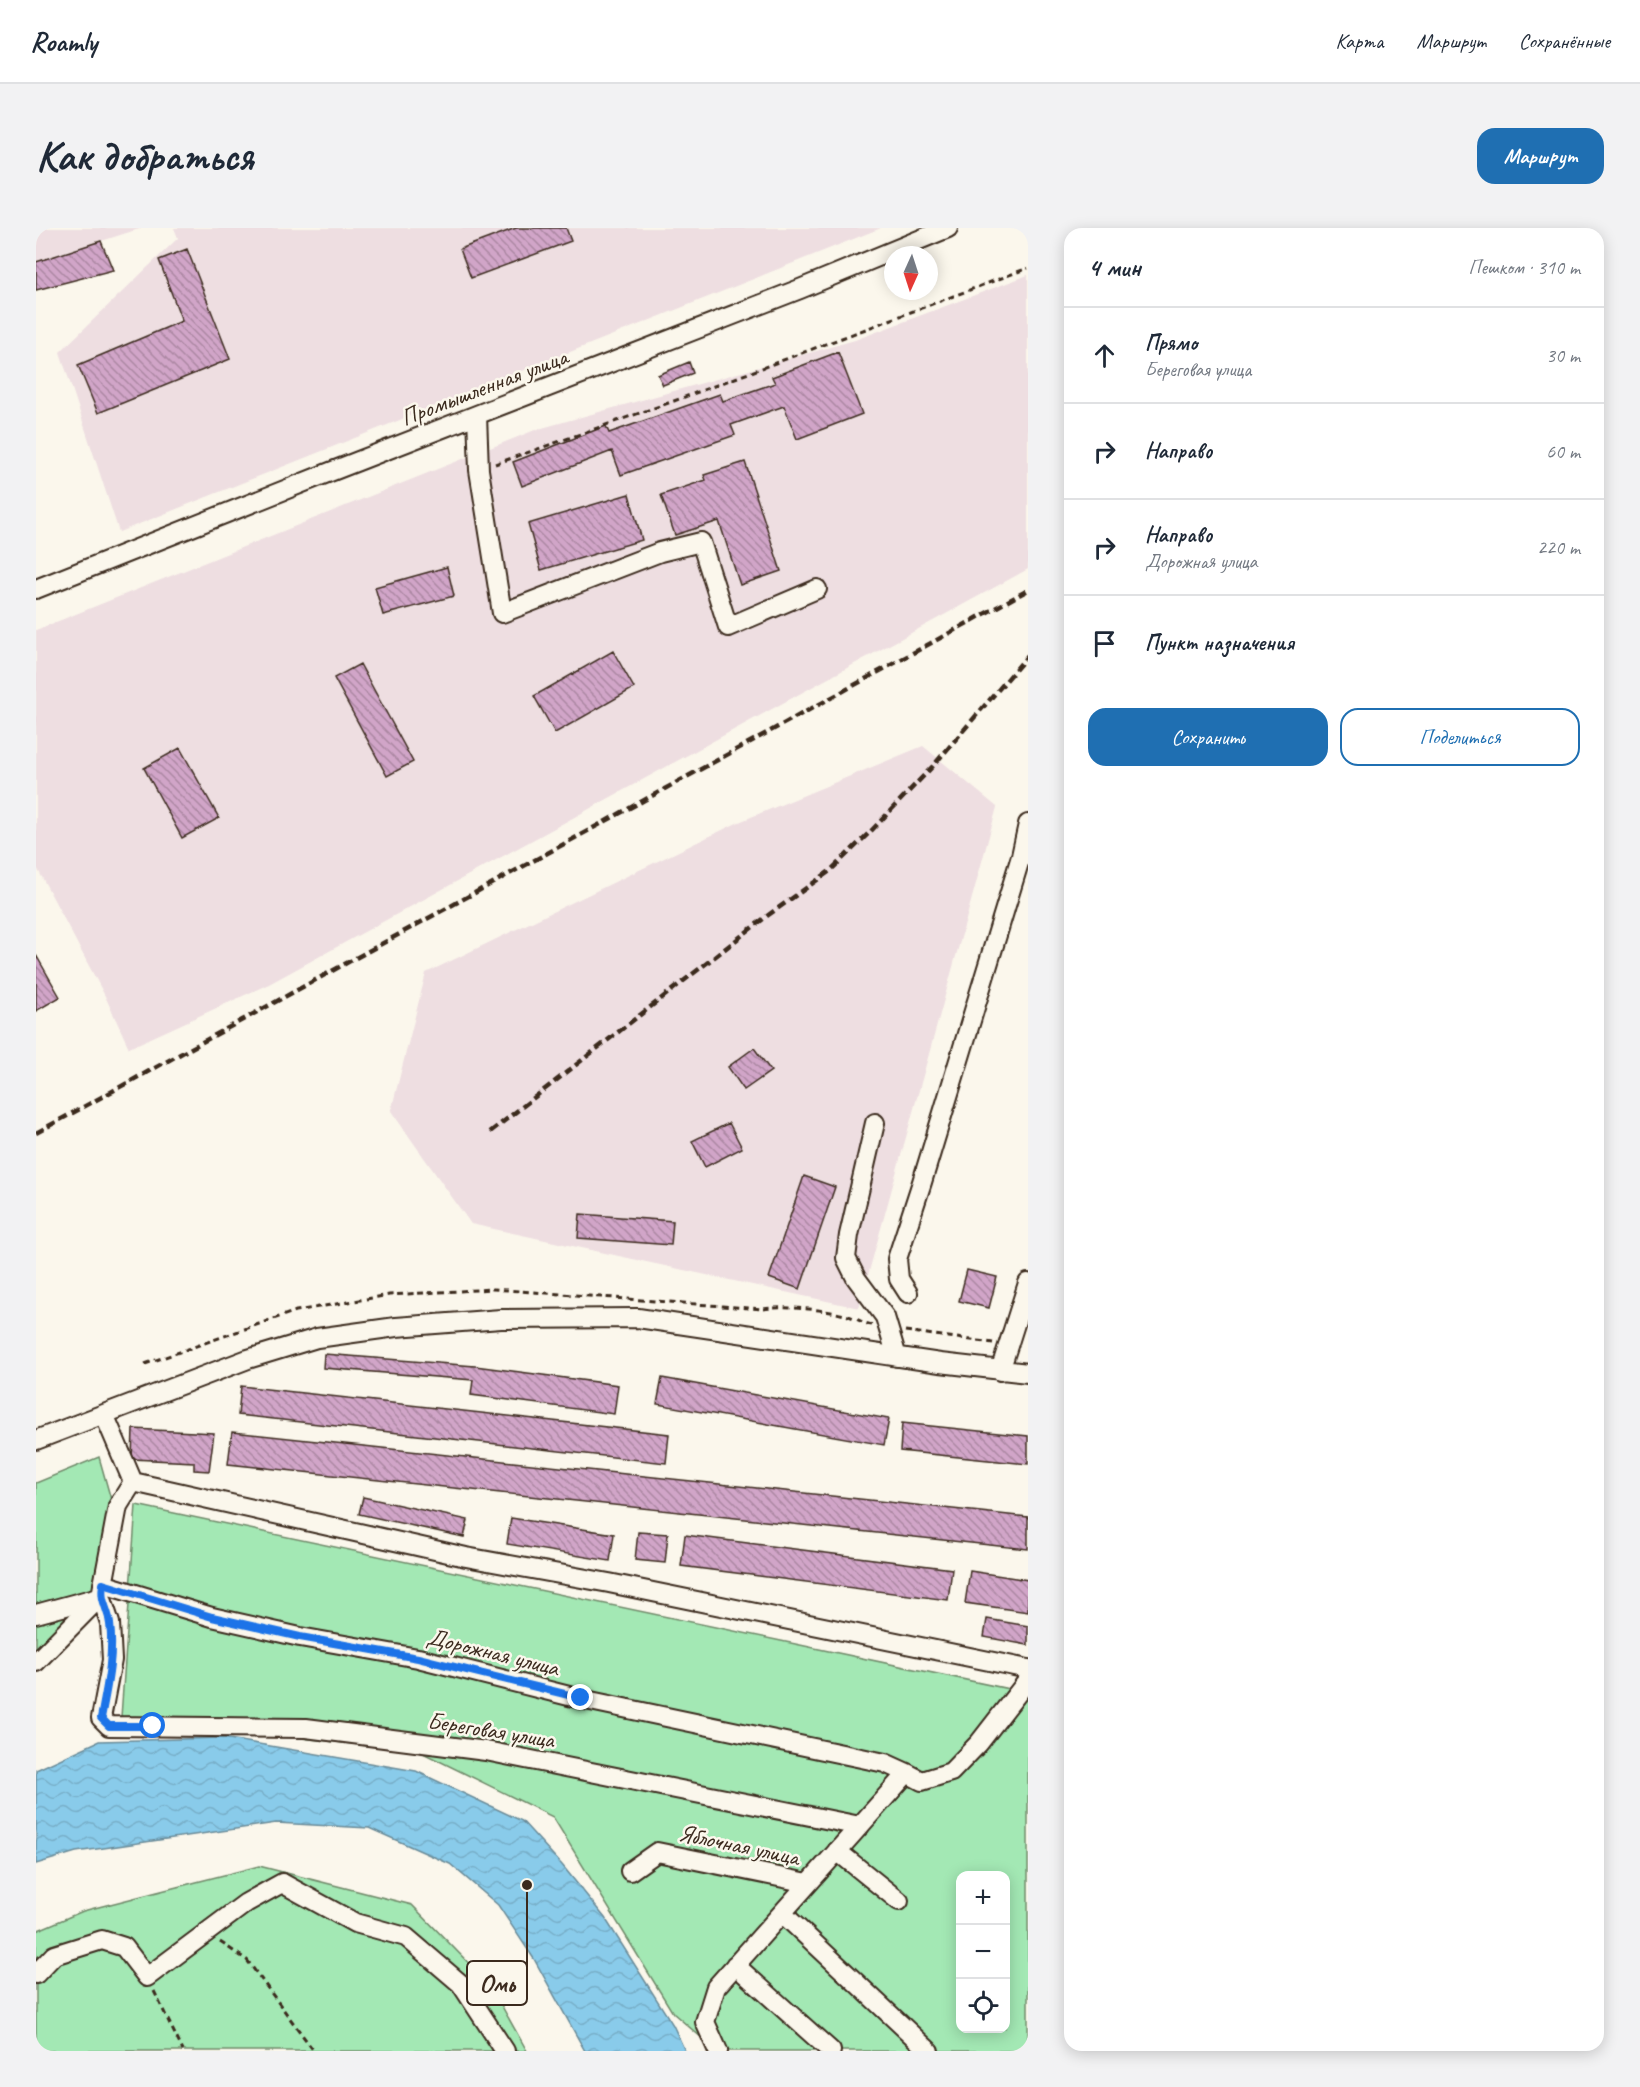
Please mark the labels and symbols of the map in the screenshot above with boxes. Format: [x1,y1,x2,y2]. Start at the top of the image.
north arrow [884,246,938,300]
street label: Промышленная улица [396,341,574,433]
street label: Дорожная улица [424,1621,563,1683]
route end [567,1684,593,1710]
street label: Береговая улица [426,1705,558,1755]
route start [139,1712,165,1738]
street label: Яблочная улица [676,1818,804,1873]
callout: Омь [467,1961,527,2005]
text: Омь [479,1967,517,2000]

